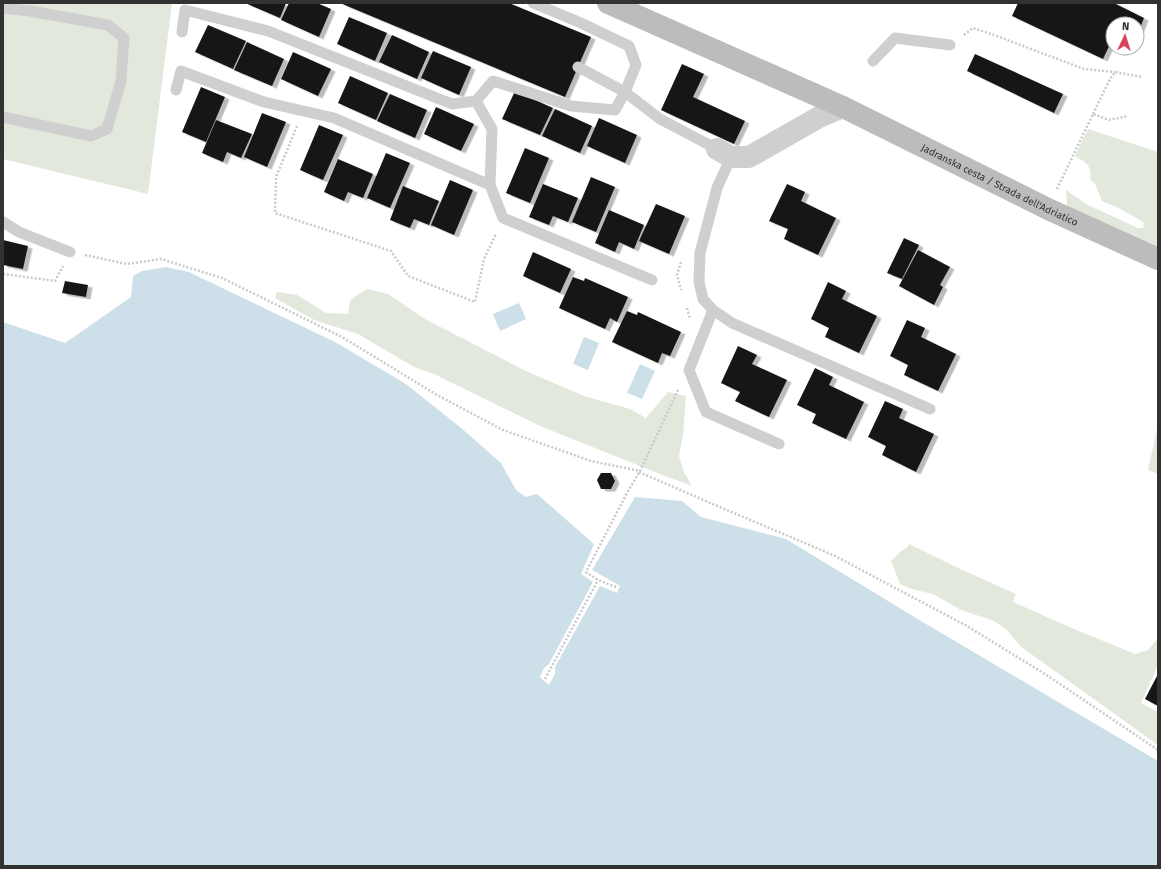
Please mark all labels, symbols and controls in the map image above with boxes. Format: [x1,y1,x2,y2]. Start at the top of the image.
north arrow [1105,16,1145,56]
text: N [1122,20,1130,33]
street label: Jadranska cesta / Strada dell'Adriatico [919,142,1080,229]

